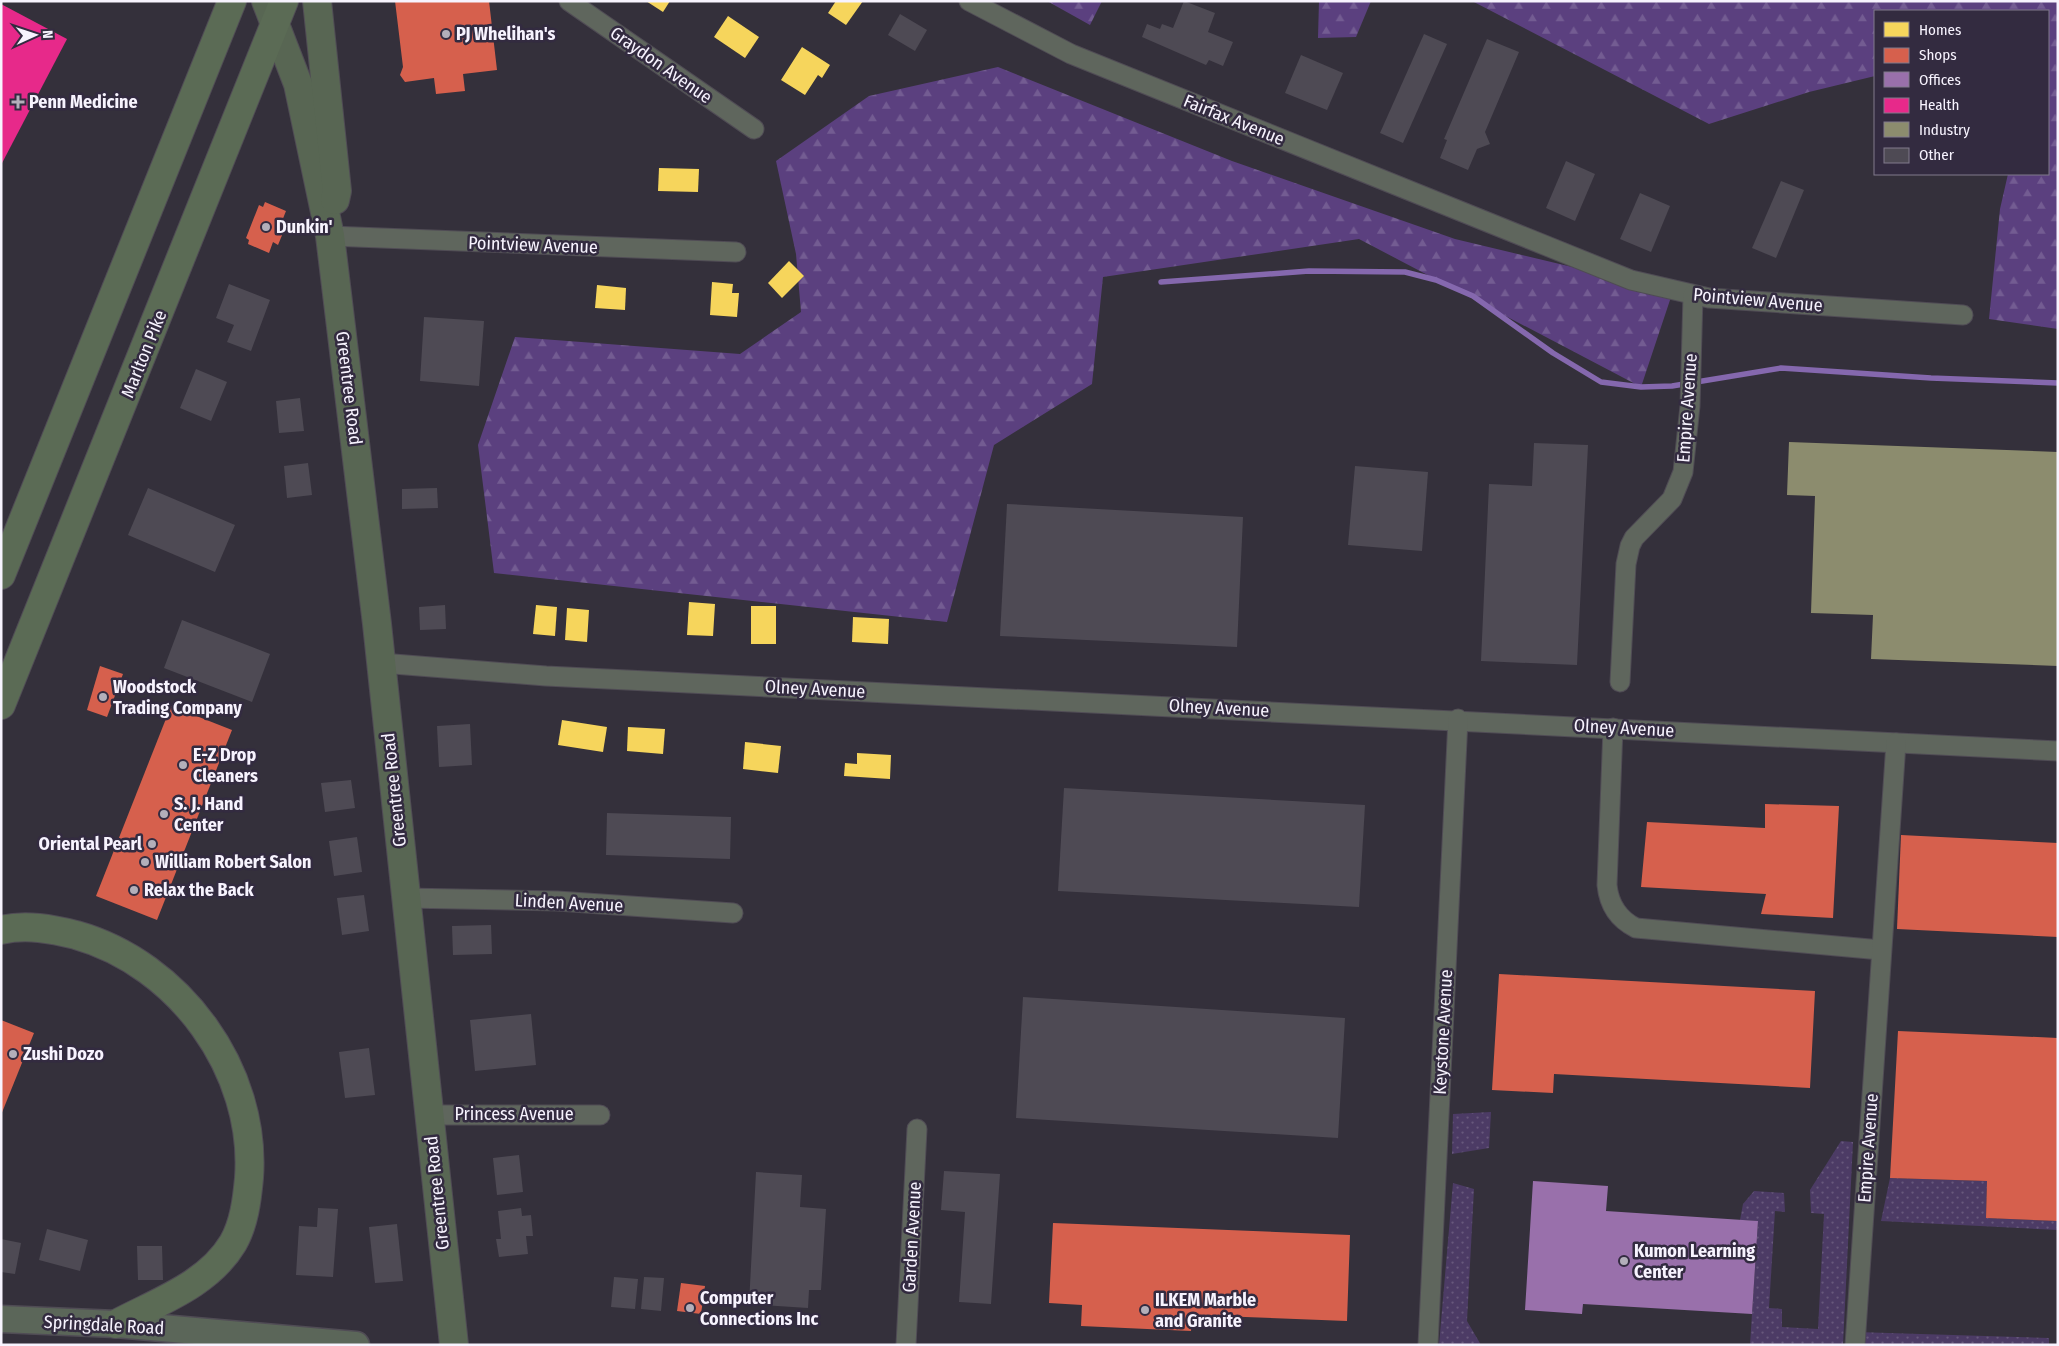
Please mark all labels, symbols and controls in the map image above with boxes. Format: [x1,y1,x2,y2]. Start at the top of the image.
north arrow [10,10,60,60]
legend [1874,10,2049,175]
text: Homes [1919,21,1961,39]
street label: Graydon Avenue [606,22,716,108]
place label: PJ Whelihan's [456,23,556,45]
marker: PJ Whelihan's [440,28,452,40]
text: N [39,30,56,39]
text: Shops [1919,46,1957,64]
text: Offices [1919,71,1961,89]
street label: Fairfax Avenue [1180,90,1288,150]
place label: Penn Medicine [29,91,138,113]
marker: Penn Medicine [11,95,25,109]
text: Health [1919,96,1959,114]
text: Industry [1919,121,1970,139]
text: Other [1919,146,1955,164]
place label: Dunkin' [276,216,333,238]
marker: Dunkin' [260,221,272,233]
street label: Pointview Avenue [468,232,598,258]
street label: Pointview Avenue [1692,283,1824,317]
street label: Marlton Pike [116,307,172,401]
street label: Greentree Road [331,330,367,446]
street label: Empire Avenue [1672,353,1702,463]
street label: Olney Avenue [764,675,866,703]
place label: Woodstock Trading Company [113,676,242,719]
marker: Woodstock Trading Company [97,691,109,703]
street label: Olney Avenue [1168,694,1270,722]
street label: Olney Avenue [1573,714,1675,742]
street label: Greentree Road [377,732,411,848]
place label: E-Z Drop Cleaners [193,744,258,787]
marker: E-Z Drop Cleaners [177,759,189,771]
place label: S. J. Hand Center [174,793,243,836]
marker: S. J. Hand Center [158,808,170,820]
place label: Oriental Pearl [39,833,142,855]
marker: Oriental Pearl [146,838,158,850]
place label: William Robert Salon [155,851,311,873]
marker: William Robert Salon [139,856,151,868]
place label: Relax the Back [144,879,254,901]
marker: Relax the Back [128,884,140,896]
street label: Linden Avenue [514,889,624,917]
street label: Keystone Avenue [1429,969,1457,1095]
place label: Zushi Dozo [23,1043,104,1065]
marker: Zushi Dozo [7,1048,19,1060]
street label: Empire Avenue [1853,1093,1883,1203]
street label: Princess Avenue [454,1103,574,1125]
street label: Greentree Road [420,1135,454,1251]
street label: Garden Avenue [898,1181,926,1293]
place label: Kumon Learning Center [1634,1240,1755,1283]
marker: Kumon Learning Center [1618,1255,1630,1267]
place label: Computer Connections Inc [700,1287,818,1330]
place label: ILKEM Marble and Granite [1155,1289,1256,1332]
marker: Computer Connections Inc [684,1302,696,1314]
marker: ILKEM Marble and Granite [1139,1304,1151,1316]
street label: Springdale Road [43,1311,165,1339]

